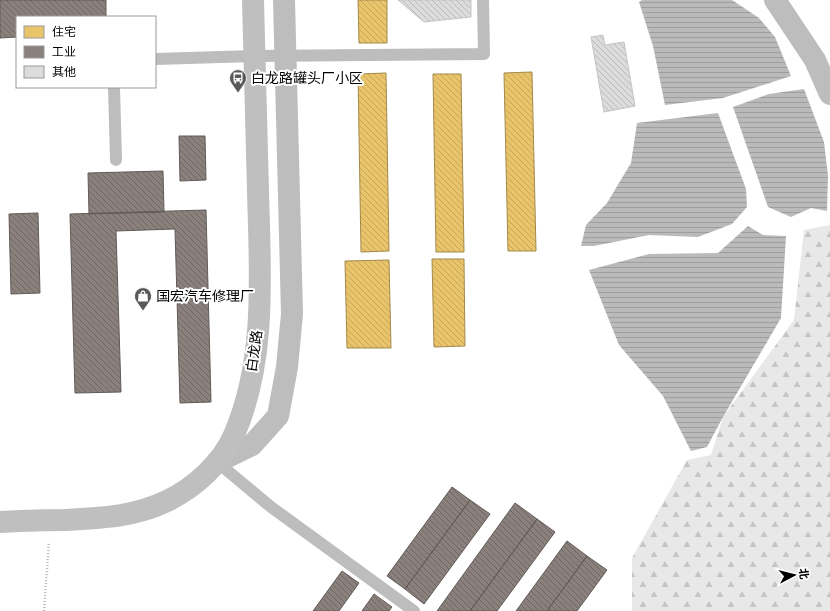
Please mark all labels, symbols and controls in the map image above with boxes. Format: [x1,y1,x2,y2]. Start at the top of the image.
legend [16,16,156,88]
text: 住宅 [52,25,76,38]
text: 工业 [52,45,76,58]
text: 其他 [52,65,76,78]
bus stop icon: 白龙路罐头厂小区 [228,68,248,93]
place label: 白龙路罐头厂小区 [251,70,363,86]
shop icon: 国宏汽车修理厂 [133,286,153,311]
place label: 国宏汽车修理厂 [156,288,254,304]
street label: 白龙路 [243,329,265,373]
north arrow [774,555,814,595]
text: 北 [797,568,811,580]

